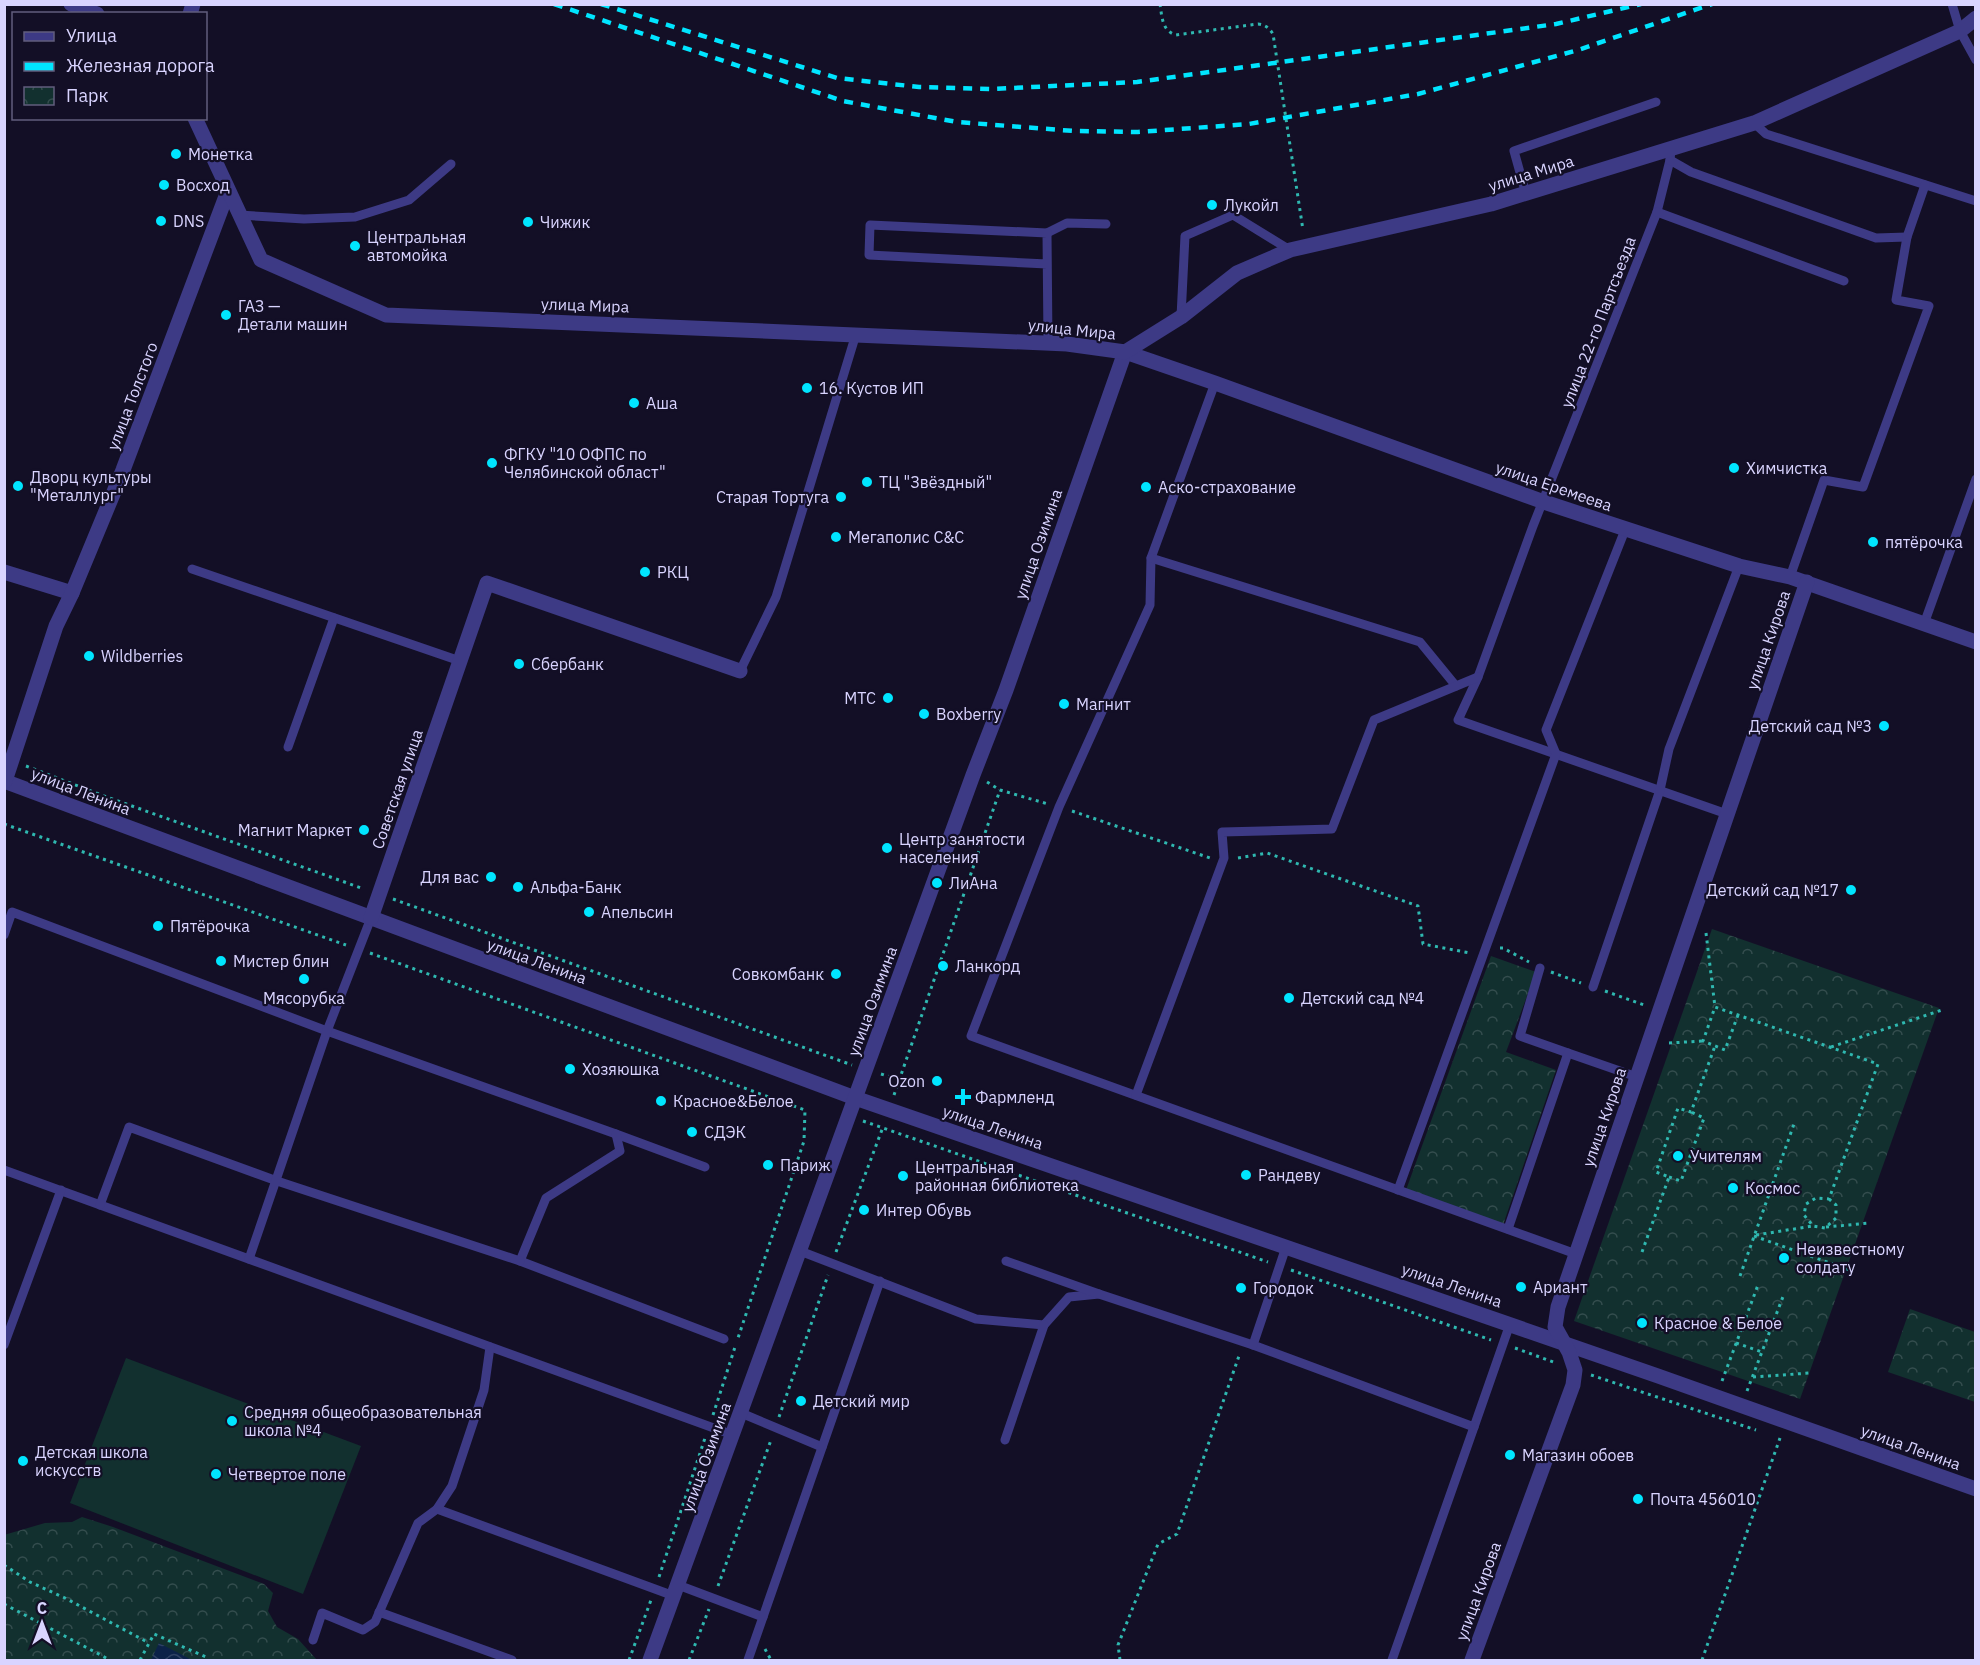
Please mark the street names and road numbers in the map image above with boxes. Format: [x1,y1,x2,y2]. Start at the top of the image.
street label: улица Мира [1486,150,1577,195]
street label: улица 22-го Партсъезда [1556,233,1640,410]
street label: улица Мира [541,293,630,317]
street label: улица Мира [1027,314,1117,344]
street label: улица Толстого [102,339,162,453]
street label: улица Еремеева [1493,457,1615,515]
street label: улица Озимина [1010,486,1066,602]
street label: улица Кирова [1742,587,1794,692]
street label: Советская улица [367,726,427,852]
street label: улица Ленина [29,763,134,819]
street label: улица Ленина [484,934,590,988]
street label: улица Озимина [843,943,901,1059]
street label: улица Кирова [1578,1064,1630,1169]
street label: улица Ленина [940,1101,1046,1154]
street label: улица Ленина [1399,1259,1505,1312]
street label: улица Озимина [677,1399,735,1515]
street label: улица Ленина [1858,1420,1964,1474]
street label: улица Кирова [1451,1538,1505,1643]

